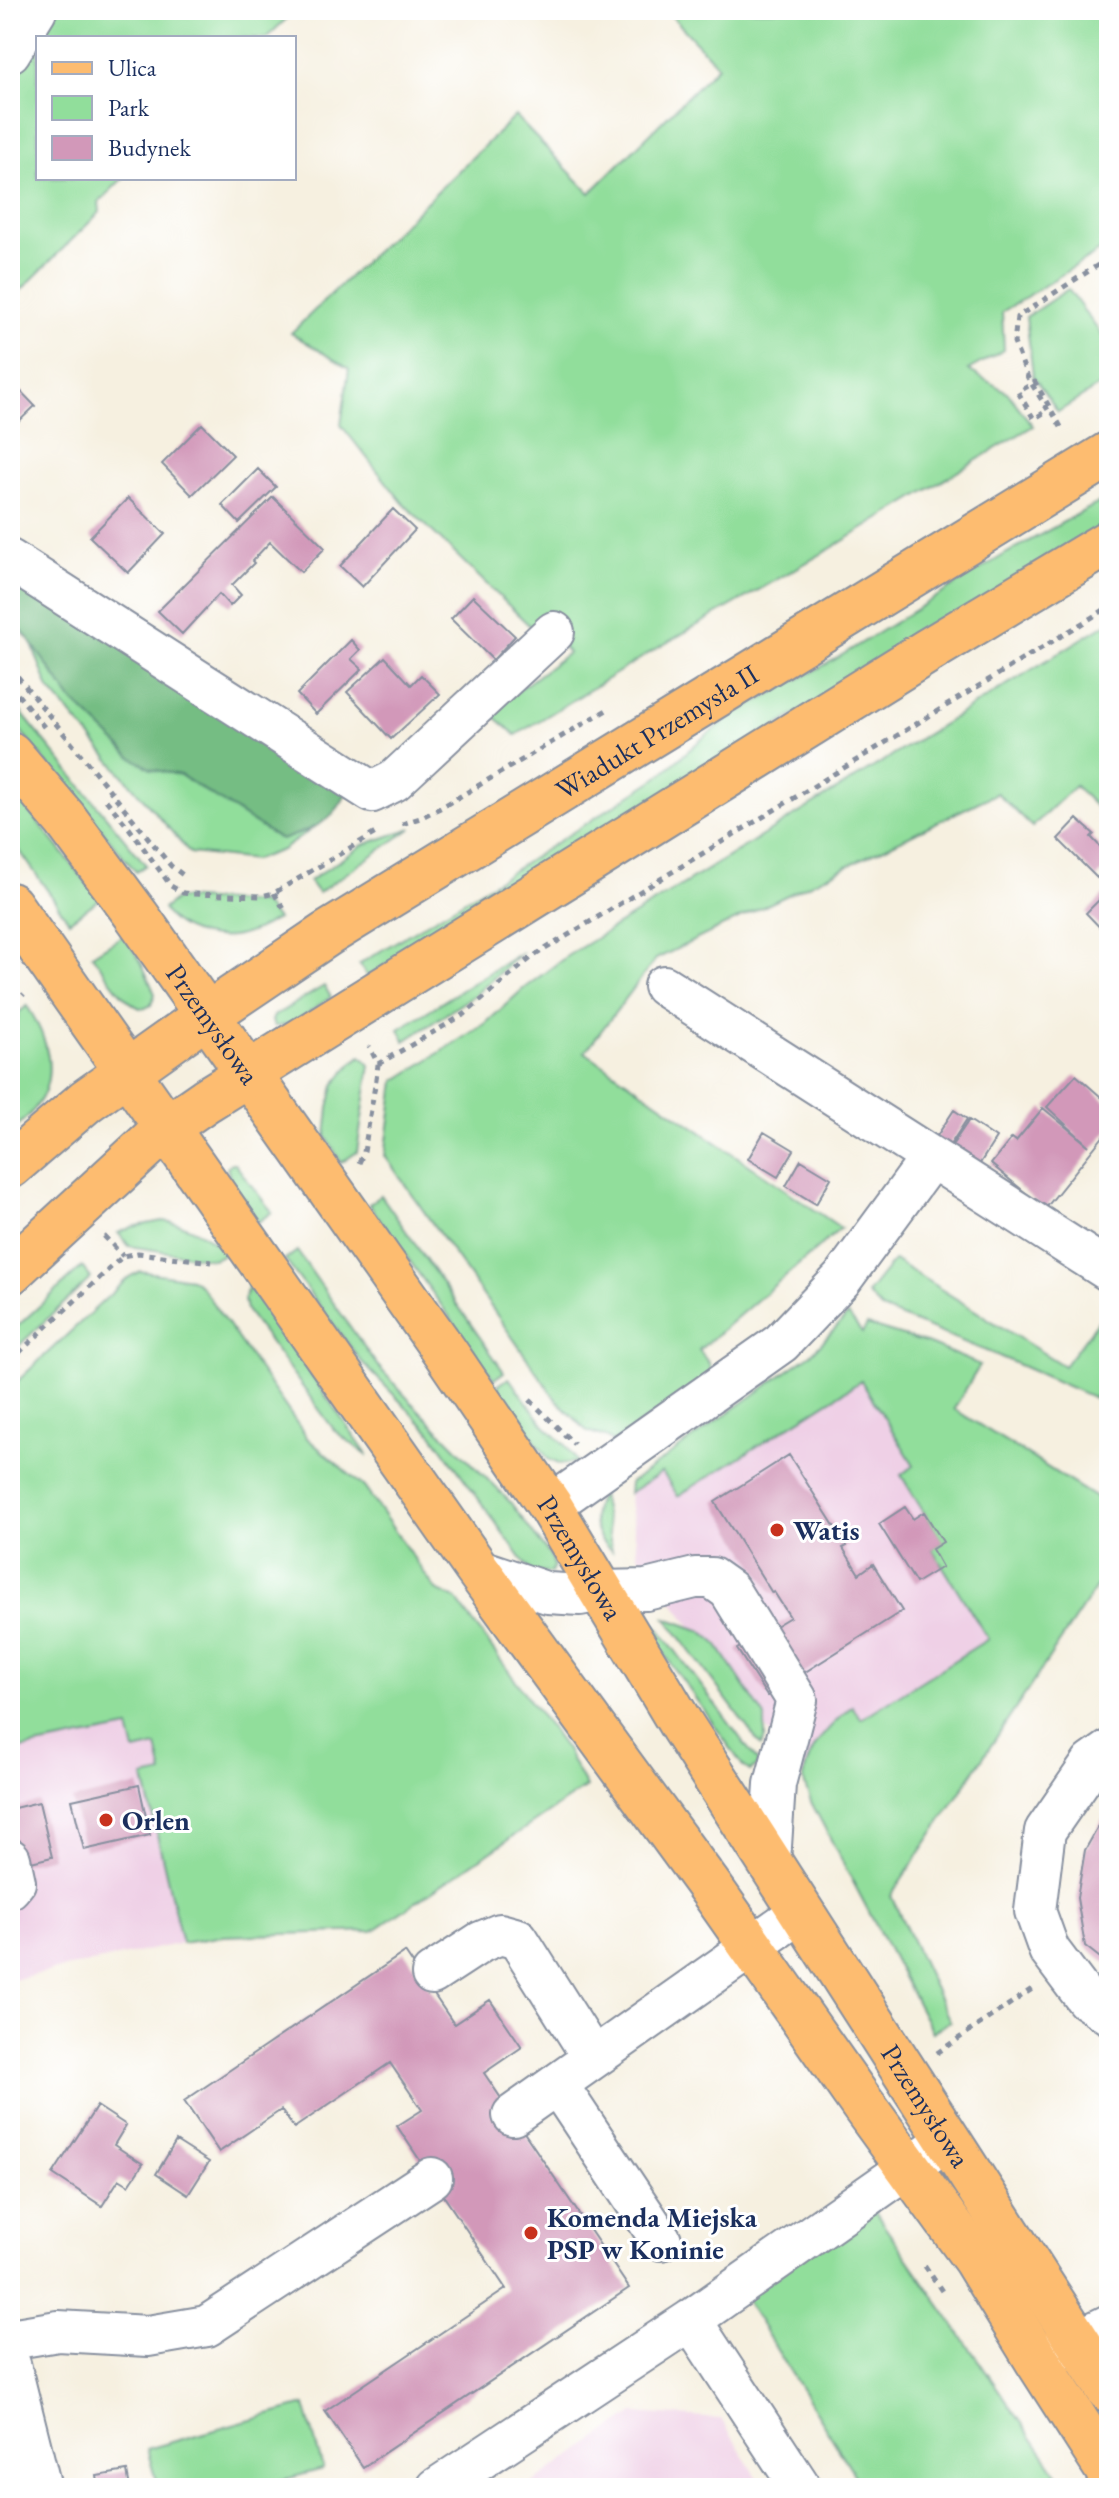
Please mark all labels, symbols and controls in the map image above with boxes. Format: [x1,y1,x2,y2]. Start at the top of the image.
legend [36,36,296,180]
text: Ulica [108,52,157,83]
text: Park [108,92,150,123]
text: Budynek [108,132,191,163]
street label: Wiadukt Przemysła II [549,655,765,808]
street label: Przemysłowa [158,956,269,1092]
street label: Przemysłowa [530,1488,633,1627]
place label: Watis [793,1512,860,1548]
marker: Watis [768,1521,786,1539]
place label: Orlen [122,1802,190,1838]
marker: Orlen [97,1811,115,1829]
street label: Przemysłowa [873,2037,979,2175]
place label: Komenda Miejska PSP w Koninie [547,2199,758,2267]
marker: Komenda Miejska PSP w Koninie [522,2224,540,2242]

